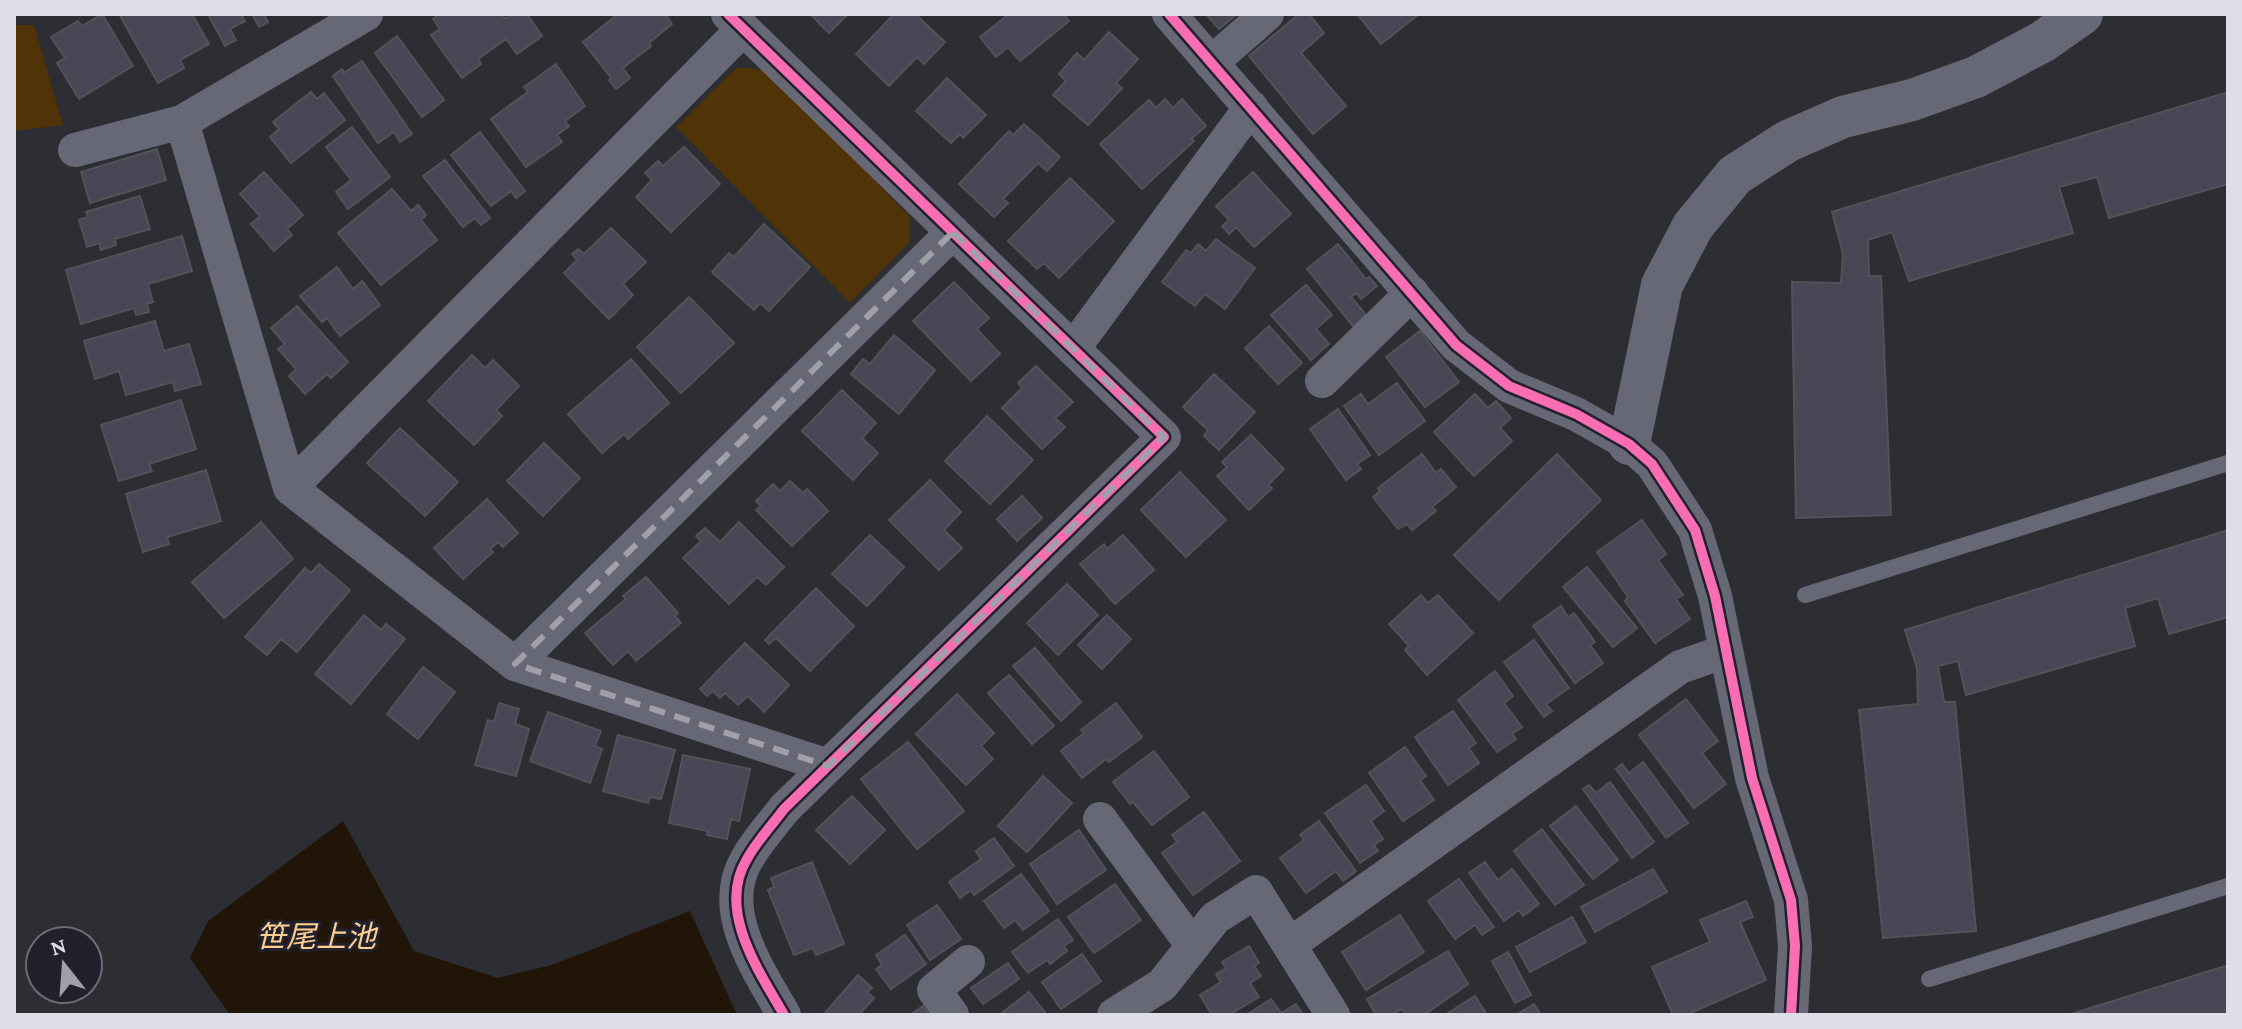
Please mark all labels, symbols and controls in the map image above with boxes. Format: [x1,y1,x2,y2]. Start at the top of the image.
water label: 笹尾上池 [256,920,379,953]
north arrow [24,925,104,1005]
text: N [47,932,69,960]

